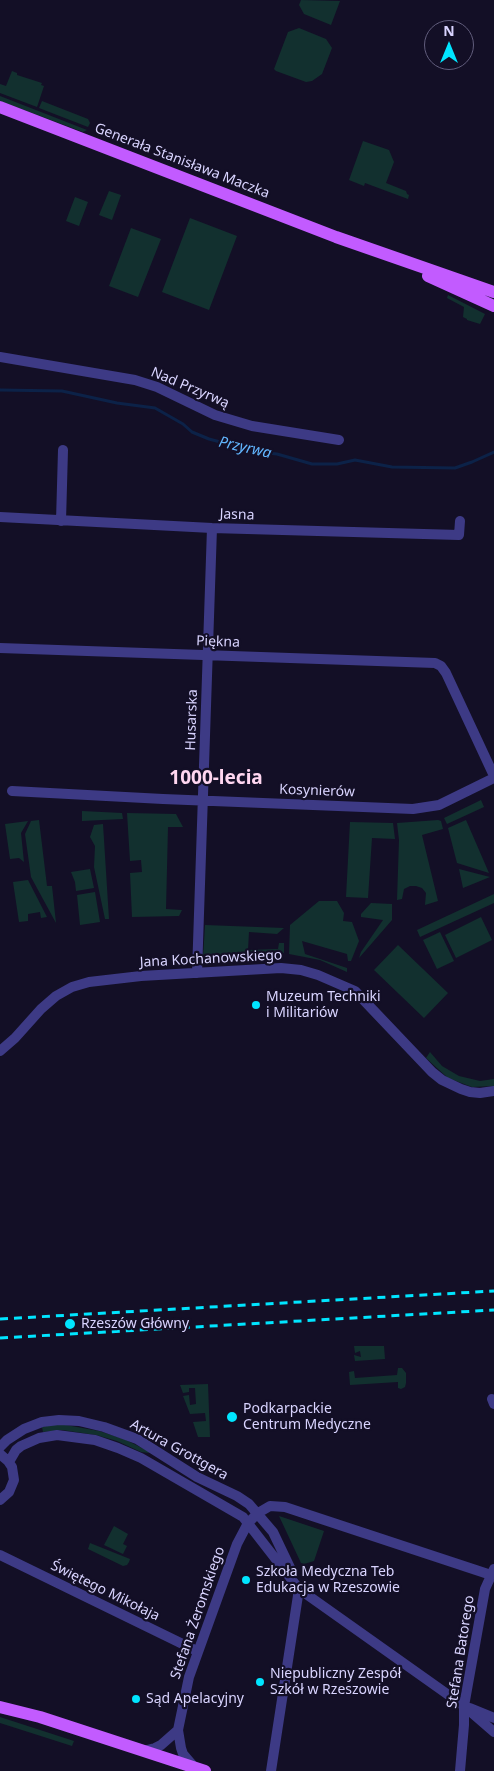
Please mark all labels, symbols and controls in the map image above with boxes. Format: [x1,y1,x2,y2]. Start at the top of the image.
north arrow [424,20,474,70]
text: N [443,21,455,40]
street label: Generała Stanisława Maczka [92,120,272,202]
street label: Nad Przyrwą [148,364,232,412]
water label: Przyrwa [217,433,273,463]
street label: Jasna [219,506,255,524]
street label: Piękna [196,633,240,651]
street label: Husarska [183,689,201,751]
district label: 1000-lecia [169,768,263,790]
street label: Kosynierów [279,781,355,801]
street label: Jana Kochanowskiego [139,947,283,971]
place label: Muzeum Techniki i Militariów [266,989,381,1022]
marker: Muzeum Techniki i Militariów [250,999,262,1011]
place label: Rzeszów Główny [81,1316,189,1332]
marker: Rzeszów Główny [63,1317,77,1331]
place label: Podkarpackie Centrum Medyczne [243,1401,371,1434]
marker: Podkarpackie Centrum Medyczne [225,1410,239,1424]
street label: Artura Grottgera [127,1416,231,1484]
street label: Stefana Żeromskiego [167,1544,229,1682]
street label: Świętego Mikołaja [48,1557,162,1625]
place label: Szkoła Medyczna Teb Edukacja w Rzeszowie [256,1564,400,1596]
marker: Szkoła Medyczna Teb Edukacja w Rzeszowie [240,1574,252,1586]
street label: Stefana Batorego [444,1594,478,1710]
place label: Niepubliczny Zespół Szkół w Rzeszowie [270,1666,401,1698]
marker: Niepubliczny Zespół Szkół w Rzeszowie [254,1676,266,1688]
place label: Sąd Apelacyjny [146,1691,244,1707]
marker: Sąd Apelacyjny [130,1693,142,1705]

